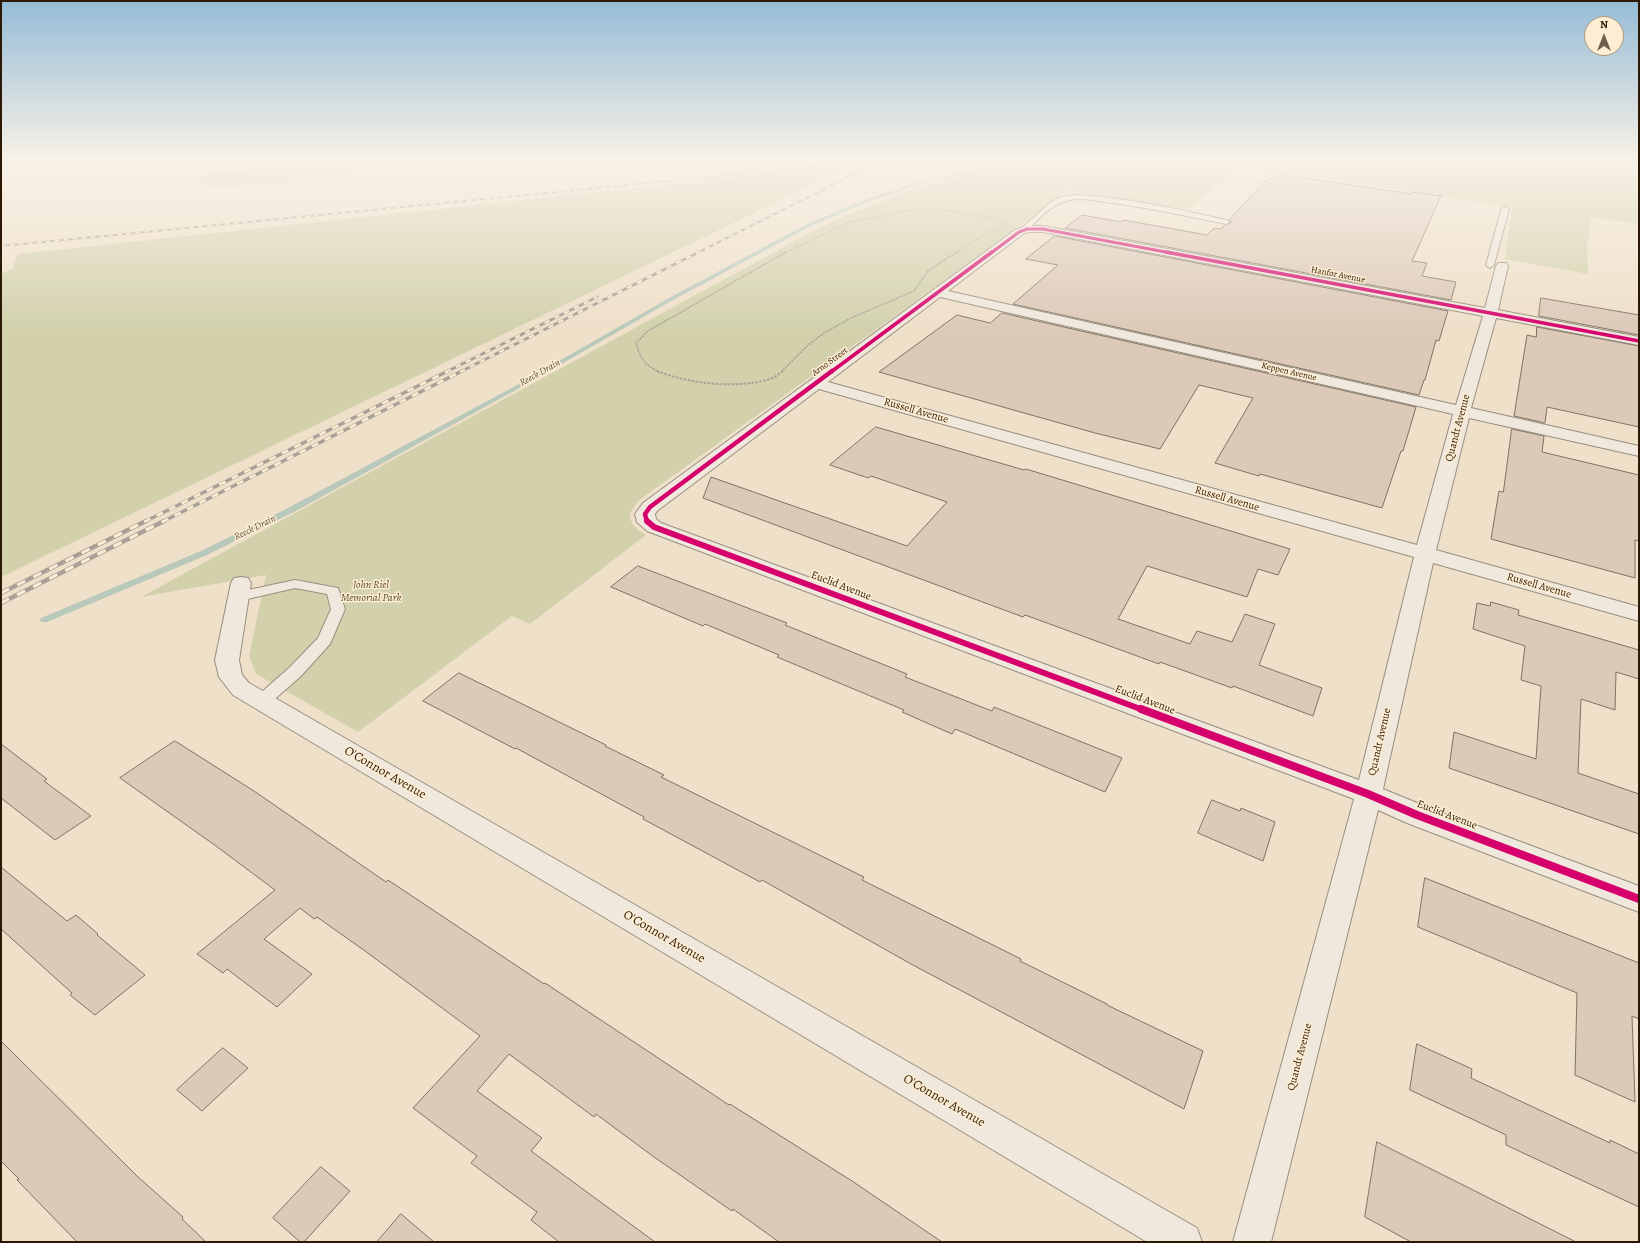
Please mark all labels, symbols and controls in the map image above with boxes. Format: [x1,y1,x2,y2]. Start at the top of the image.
north arrow [1584,16,1624,56]
text: N [1600,17,1608,32]
street label: Hanfor Avenue [1310,264,1366,286]
street label: Arno Street [810,345,850,379]
water label: Reeck Drain [518,357,562,389]
street label: Keppen Avenue [1260,360,1318,384]
street label: Quandt Avenue [1443,393,1473,463]
street label: Russell Avenue [882,396,950,426]
street label: Russell Avenue [1193,484,1261,514]
water label: Reeck Drain [232,513,278,543]
street label: Euclid Avenue [809,568,873,604]
street label: Russell Avenue [1505,571,1573,601]
park label: John Riel Memorial Park [341,578,401,604]
street label: Euclid Avenue [1113,682,1177,718]
street label: Quandt Avenue [1366,707,1394,777]
street label: O'Connor Avenue [341,743,429,803]
street label: Euclid Avenue [1415,797,1479,833]
street label: O'Connor Avenue [620,907,708,967]
street label: Quandt Avenue [1285,1022,1315,1092]
street label: O'Connor Avenue [900,1071,988,1131]

